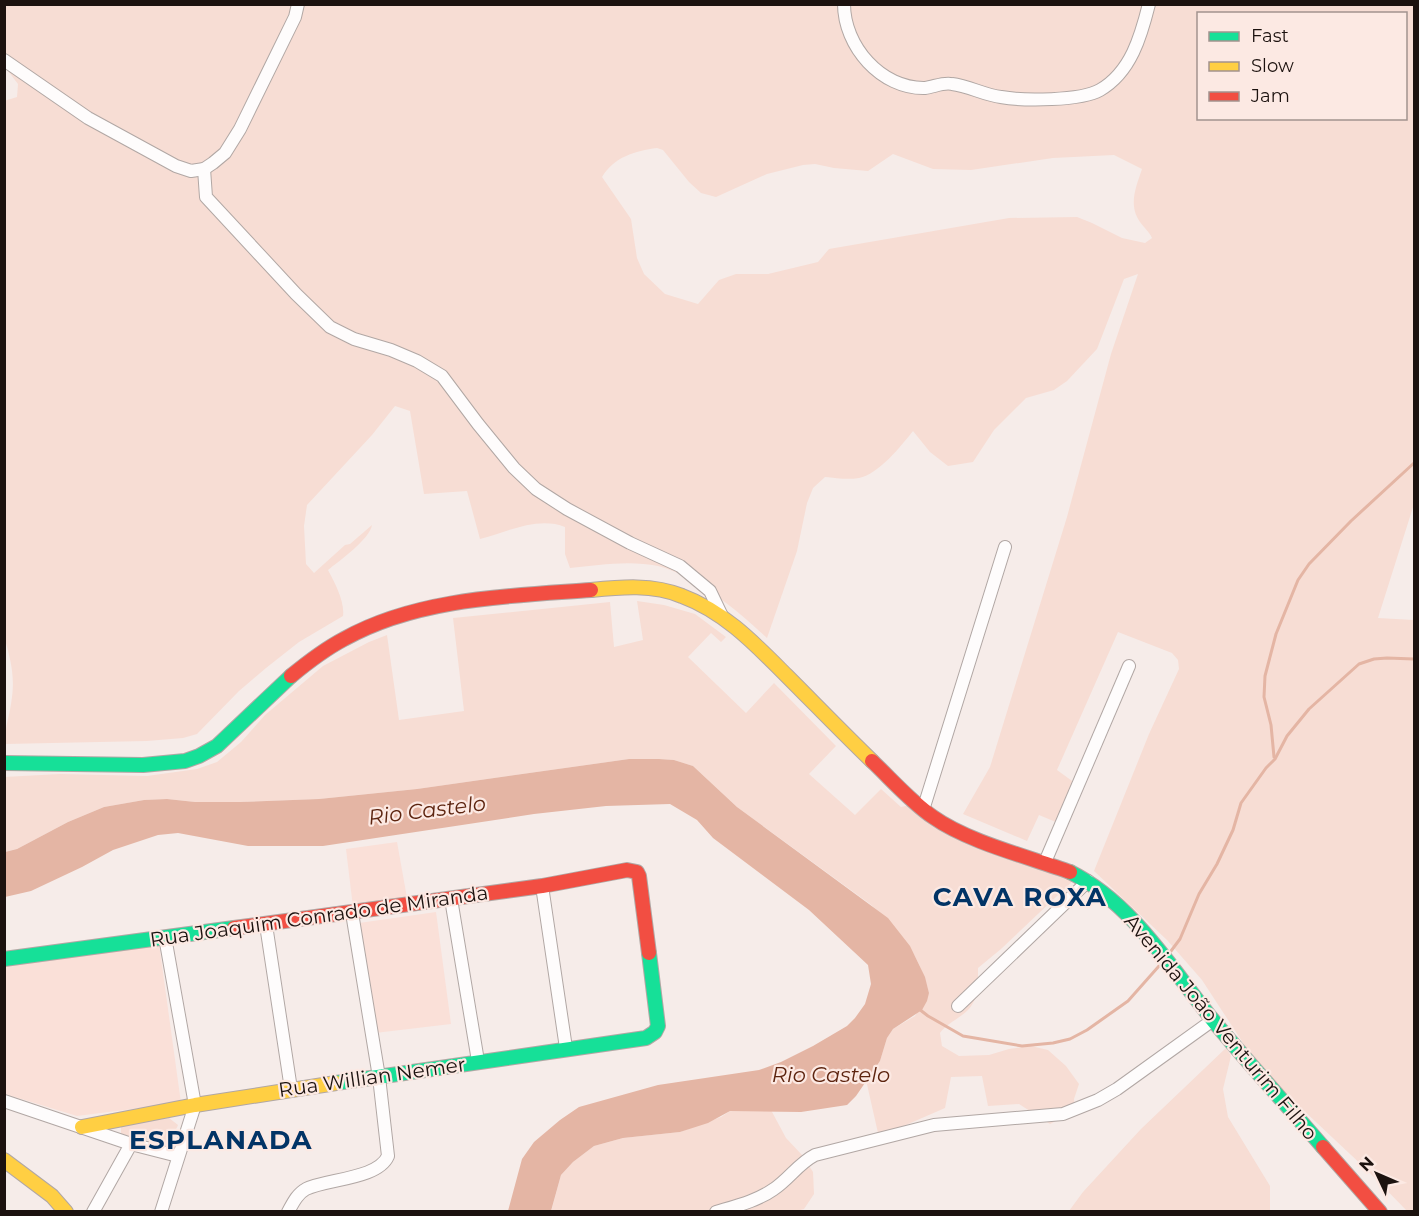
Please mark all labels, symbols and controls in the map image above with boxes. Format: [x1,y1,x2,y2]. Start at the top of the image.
legend [1197,12,1407,120]
text: Fast [1251,25,1289,47]
text: Slow [1251,55,1294,77]
text: Jam [1250,85,1290,107]
water label: Rio Castelo [367,790,487,830]
street label: Rua Joaquim Conrado de Miranda [148,880,490,952]
district label: CAVA ROXA [933,881,1107,913]
street label: Avenida João Venturim Filho [1119,909,1323,1145]
street label: Rua Willian Nemer [277,1052,467,1102]
water label: Rio Castelo [772,1062,890,1087]
district label: ESPLANADA [129,1124,313,1156]
north arrow [1347,1144,1407,1204]
text: N [1355,1153,1378,1175]

